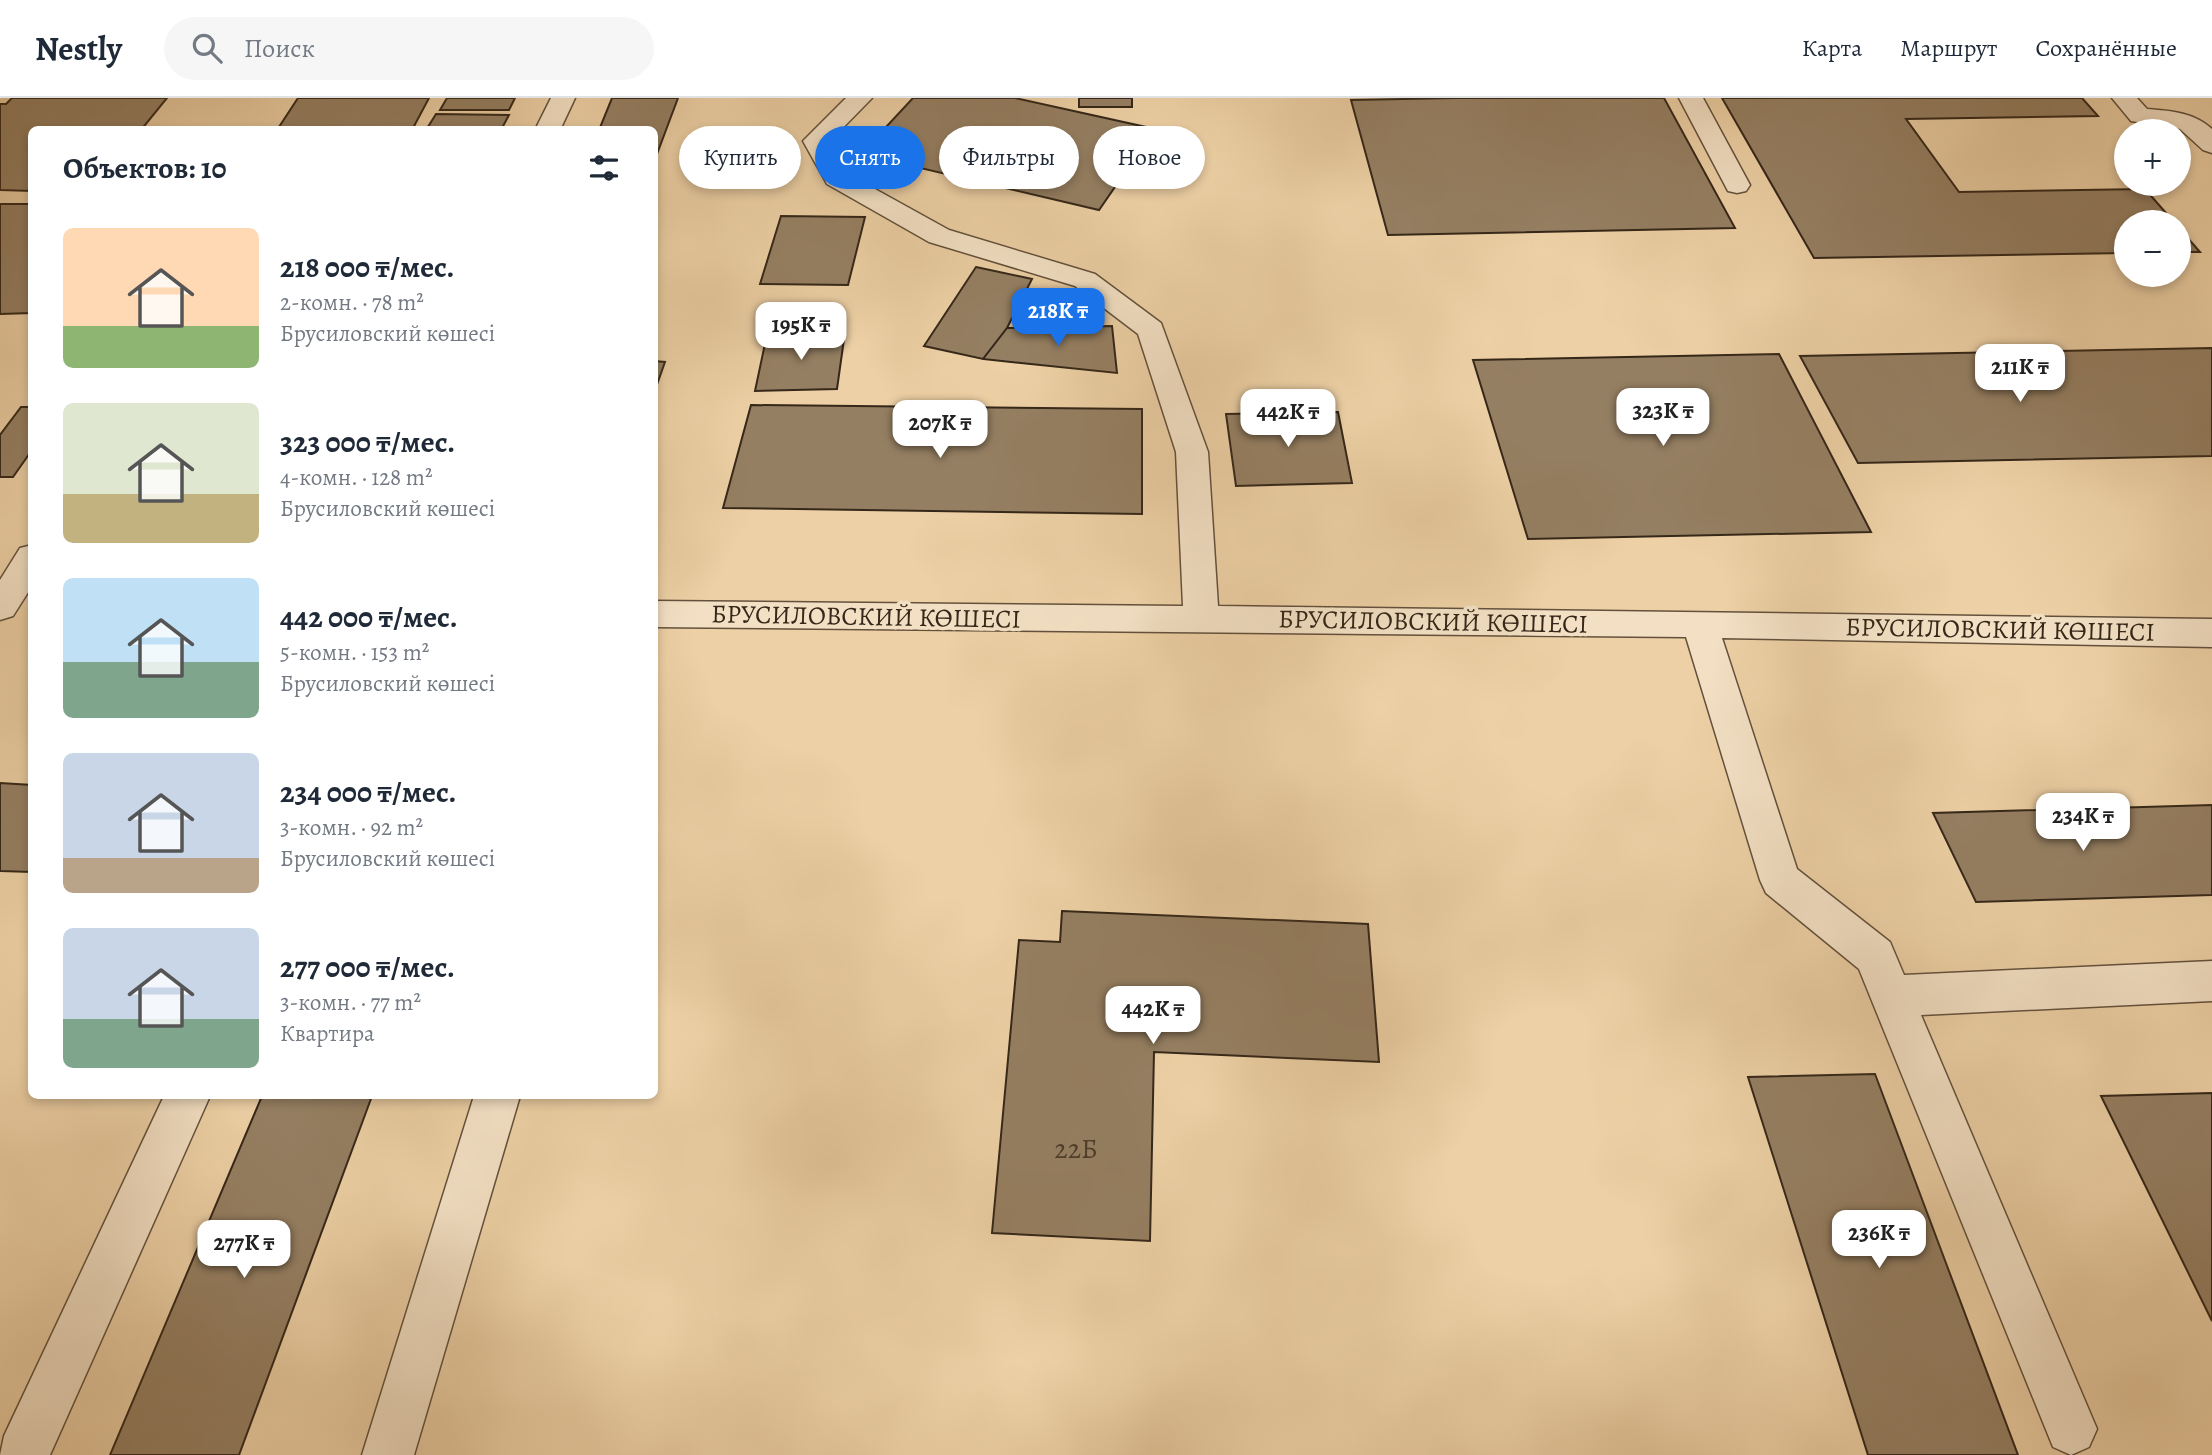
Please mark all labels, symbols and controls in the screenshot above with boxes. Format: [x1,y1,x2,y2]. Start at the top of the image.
search box [164,17,654,80]
text: Nestly [35,26,122,71]
icon: search [188,29,226,67]
text: Поиск [244,31,315,66]
text: Карта [1802,32,1862,64]
text: Маршрут [1900,32,1998,64]
text: Сохранённые [2036,32,2177,64]
map controls [2114,119,2191,287]
button: + [2114,119,2191,196]
chip: Купить [679,126,801,189]
chip: Снять [815,126,925,189]
chip: Фильтры [939,126,1079,189]
chip: Новое [1093,126,1205,189]
text: Объектов: 10 [63,148,226,188]
icon: filters [585,149,623,187]
button: − [2114,210,2191,287]
text: 218 000 ₸/мес. [280,247,455,287]
icon: home [119,256,203,340]
text: 2-комн. · 78 m² [280,287,424,318]
pin: 218K ₸ [1001,288,1115,348]
text: 218K ₸ [1028,295,1088,326]
pin: 195K ₸ [744,302,858,362]
text: 195K ₸ [771,309,831,340]
text: Брусиловский көшесі [280,318,495,349]
pin: 211K ₸ [1963,344,2077,404]
text: 211K ₸ [1991,351,2049,382]
pin: 323K ₸ [1606,388,1720,448]
pin: 442K ₸ [1231,390,1345,449]
text: 323K ₸ [1632,395,1694,426]
text: 442K ₸ [1256,396,1320,427]
pin: 207K ₸ [883,400,997,460]
text: 207K ₸ [909,407,971,438]
text: 323 000 ₸/мес. [280,422,455,462]
icon: home [119,431,203,515]
text: 4-комн. · 128 m² [280,462,433,493]
text: Брусиловский көшесі [280,493,495,524]
street label: БРУСИЛОВСКИЙ КӨШЕСІ [711,596,1021,637]
text: 442 000 ₸/мес. [280,597,458,637]
street label: БРУСИЛОВСКИЙ КӨШЕСІ [1278,601,1588,642]
icon: home [119,606,203,690]
street label: БРУСИЛОВСКИЙ КӨШЕСІ [1845,609,2155,650]
text: 5-комн. · 153 m² [280,637,429,668]
text: Брусиловский көшесі [280,668,495,699]
text: 234 000 ₸/мес. [280,772,456,812]
icon: home [119,781,203,865]
pin: 234K ₸ [2026,794,2140,853]
text: 234K ₸ [2052,800,2114,831]
text: 3-комн. · 92 m² [280,812,423,843]
text: Брусиловский көшесі [280,843,495,874]
text: 277 000 ₸/мес. [280,947,455,987]
icon: home [119,956,203,1040]
pin: 442K ₸ [1096,986,1210,1046]
text: 3-комн. · 77 m² [280,987,421,1018]
text: 442K ₸ [1121,993,1185,1024]
text: Квартира [280,1018,375,1049]
house number: 22Б [1054,1130,1098,1168]
pin: 236K ₸ [1822,1210,1936,1270]
text: 236K ₸ [1848,1217,1910,1248]
pin: 277K ₸ [187,1220,301,1280]
text: 277K ₸ [213,1227,275,1258]

